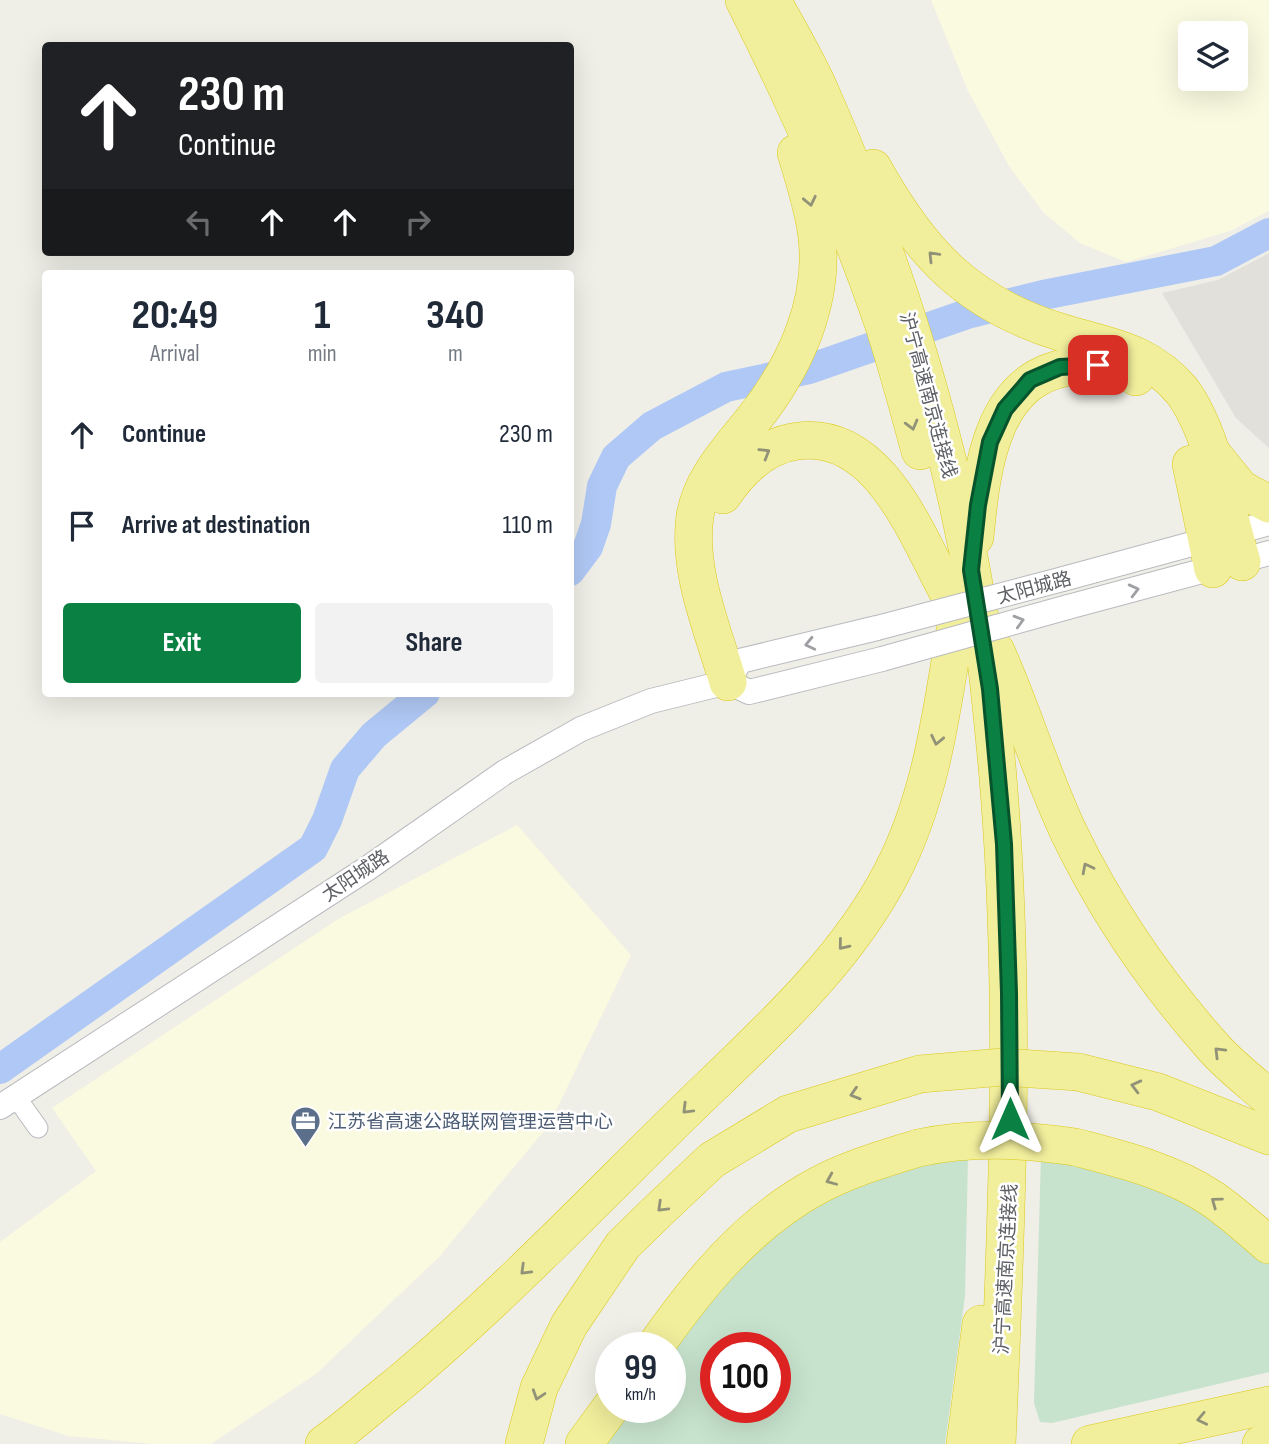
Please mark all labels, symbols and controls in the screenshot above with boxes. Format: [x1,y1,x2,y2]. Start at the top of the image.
map controls [1178,21,1248,91]
button: layers [1178,21,1248,91]
text: 230 m [178,66,285,125]
icon: ahead [63,70,154,161]
text: Continue [178,126,276,165]
one-way arrow [801,195,816,207]
icon: left [180,203,218,241]
icon: ahead [253,203,291,241]
icon: ahead [326,203,364,241]
icon: right [399,203,437,241]
one-way arrow [929,251,942,264]
text: 20:49 [131,290,218,341]
text: 1 [314,290,330,341]
text: 340 [426,290,484,341]
street label: 沪宁高速南京连接线 [894,310,961,481]
pin [1068,335,1128,395]
text: Arrival [150,340,200,368]
text: min [308,340,337,368]
text: m [448,340,463,368]
icon: arrive [1079,346,1117,384]
icon: ahead [63,416,101,454]
text: Continue [122,419,206,450]
text: 230 m [499,419,553,450]
one-way arrow [904,419,919,431]
one-way arrow [757,449,770,462]
icon: arrive [63,507,101,545]
text: Arrive at destination [122,510,310,541]
text: 110 m [502,510,553,541]
street label: 太阳城路 [995,568,1074,609]
one-way arrow [1128,584,1140,598]
button: Exit [63,603,301,683]
button: Share [315,603,553,683]
one-way arrow [1013,614,1025,629]
one-way arrow [804,636,816,650]
one-way arrow [930,734,945,746]
street label: 太阳城路 [318,845,394,907]
one-way arrow [1082,863,1096,875]
one-way arrow [839,937,852,949]
one-way arrow [1214,1048,1227,1061]
one-way arrow [1131,1080,1143,1094]
position arrow [973,1082,1047,1156]
one-way arrow [849,1085,861,1100]
one-way arrow [682,1101,695,1114]
office icon: 江苏省高速公路联网管理运营中心 [288,1104,322,1148]
place label: 江苏省高速公路联网管理运营中心 [328,1111,613,1134]
one-way arrow [826,1172,838,1186]
street label: 沪宁高速南京连接线 [991,1183,1022,1355]
one-way arrow [1211,1198,1224,1210]
one-way arrow [657,1199,670,1212]
one-way arrow [521,1261,534,1274]
speed limit sign: 100 [700,1332,791,1423]
text: 99 [624,1347,657,1390]
text: km/h [625,1384,656,1405]
one-way arrow [531,1389,546,1401]
one-way arrow [1196,1411,1208,1426]

